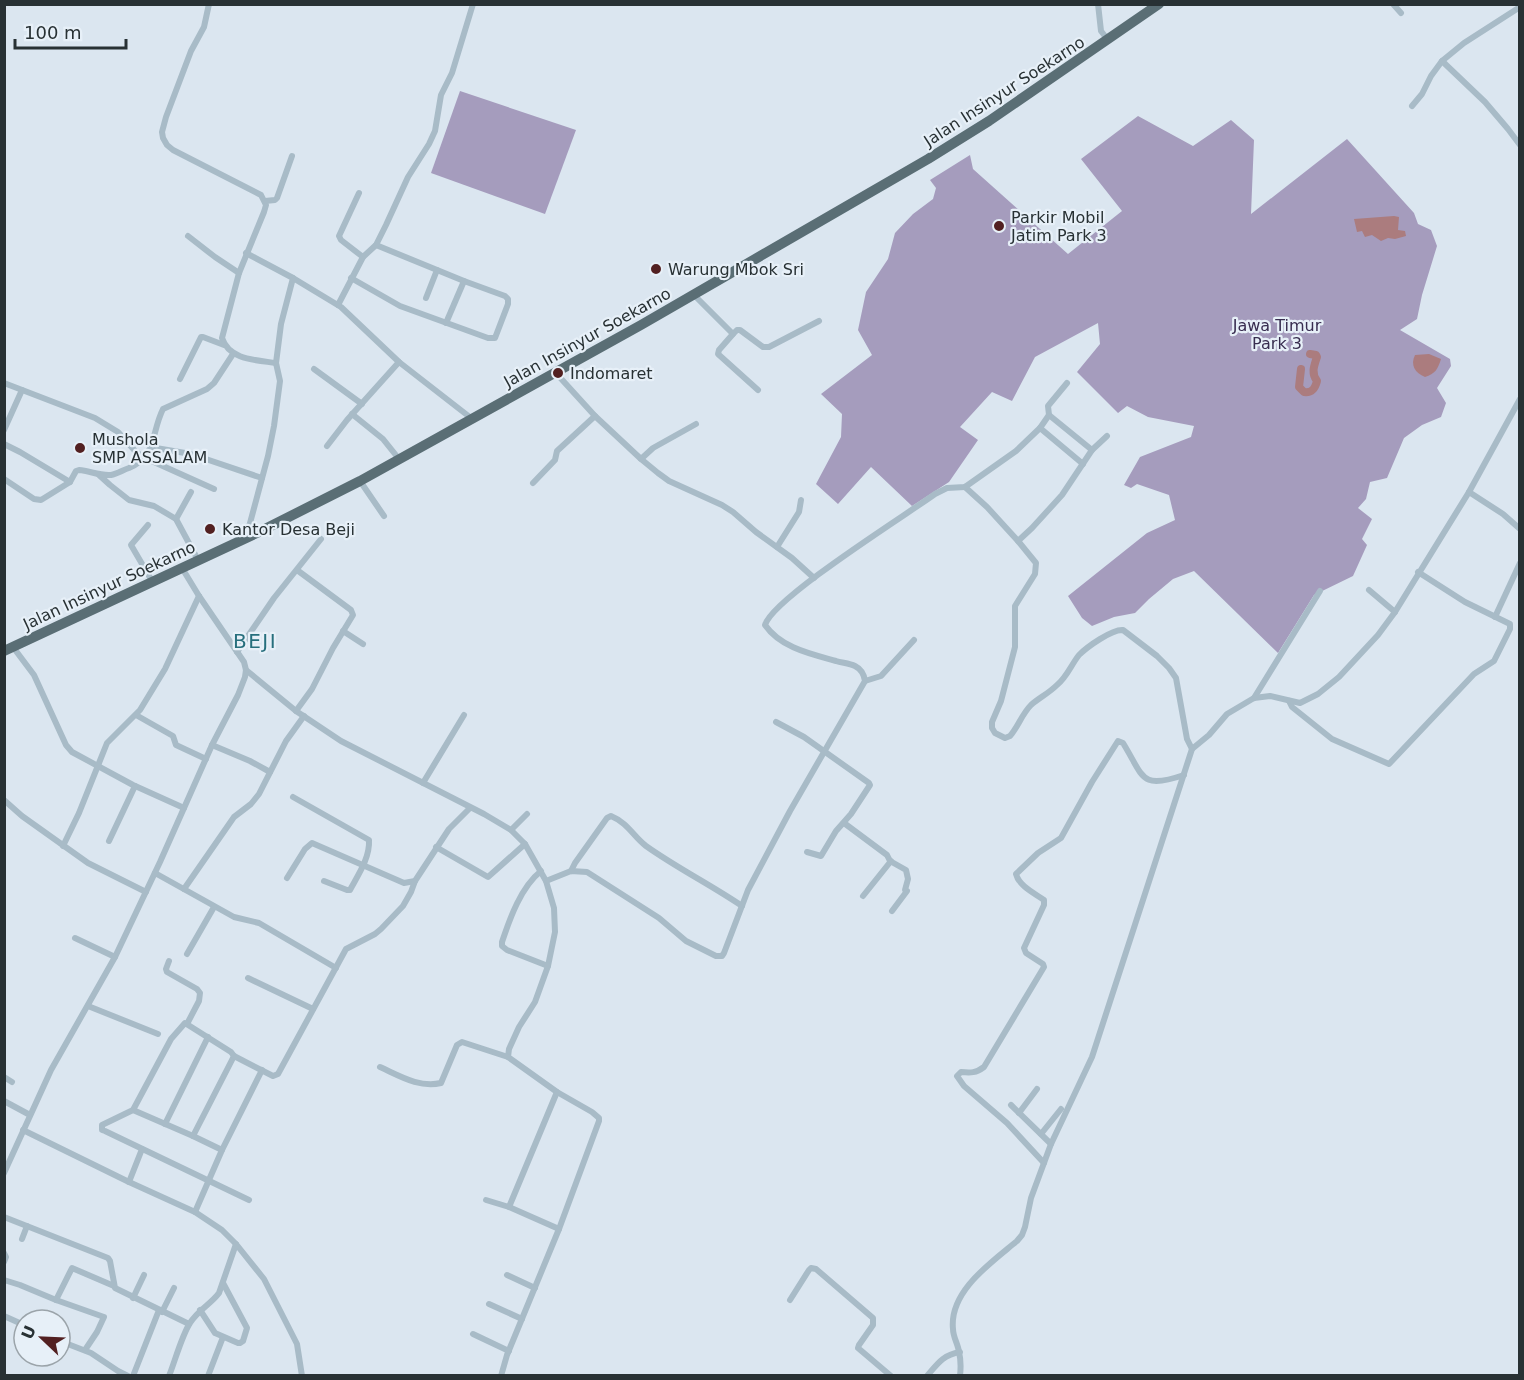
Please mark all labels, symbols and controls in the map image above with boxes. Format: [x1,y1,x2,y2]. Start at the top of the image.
scale bar [15,12,126,50]
text: 100 m [24,22,82,43]
street label: Jalan Insinyur Soekarno [919,32,1088,151]
place label: Parkir Mobil Jatim Park 3 [1010,208,1107,245]
marker: Parkir Mobil Jatim Park 3 [992,219,1006,233]
place label: Warung Mbok Sri [668,260,804,279]
marker: Warung Mbok Sri [649,262,663,276]
street label: Jalan Insinyur Soekarno [500,284,674,392]
park label: Jawa Timur Park 3 [1232,316,1322,353]
place label: Indomaret [570,364,653,383]
marker: Indomaret [551,366,565,380]
place label: Mushola SMP ASSALAM [92,430,207,467]
marker: Mushola SMP ASSALAM [73,441,87,455]
place label: Kantor Desa Beji [222,520,355,539]
marker: Kantor Desa Beji [203,522,217,536]
street label: Jalan Insinyur Soekarno [19,537,198,634]
district label: BEJI [233,629,277,653]
north arrow [12,1308,72,1368]
text: U [17,1323,40,1342]

